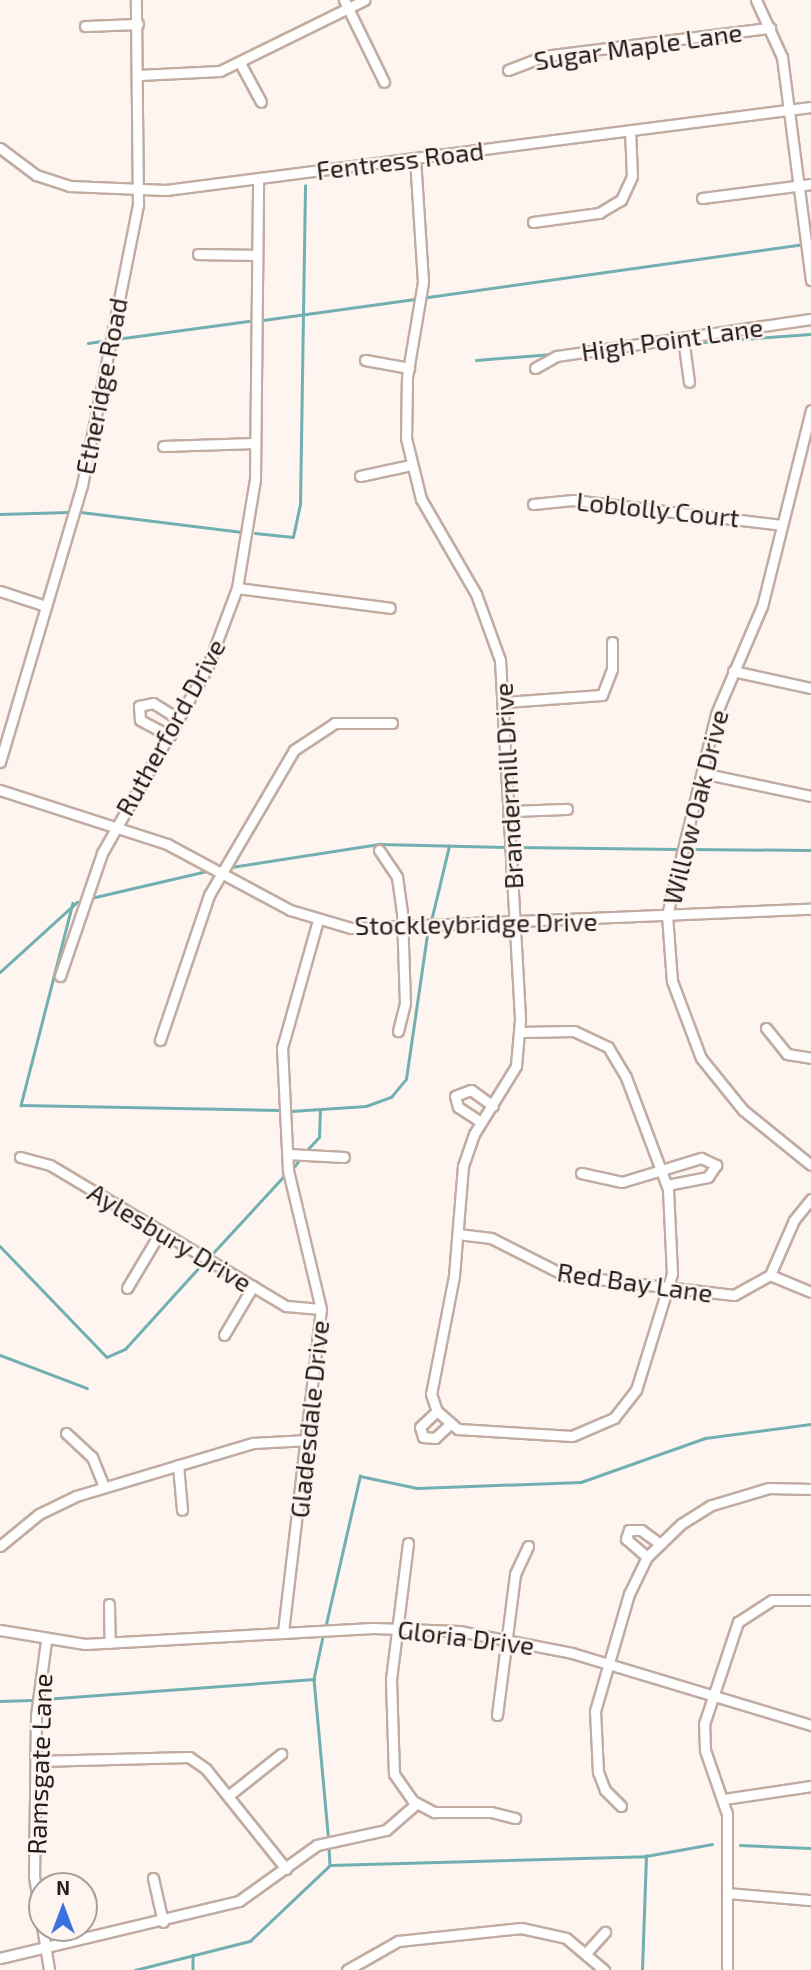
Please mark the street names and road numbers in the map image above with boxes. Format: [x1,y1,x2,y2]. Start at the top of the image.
street label: Sugar Maple Lane [532,16,744,76]
street label: Fentress Road [314,134,486,186]
street label: Etheridge Road [69,295,133,477]
street label: High Point Lane [579,311,765,367]
street label: Loblolly Court [575,485,741,533]
street label: Rutherford Drive [109,633,231,821]
street label: Brandermill Drive [487,682,529,890]
street label: Willow Oak Drive [656,706,734,908]
street label: Stockleybridge Drive [354,905,598,941]
street label: Aylesbury Drive [82,1176,258,1298]
street label: Red Bay Lane [555,1256,715,1308]
street label: Gladesdale Drive [283,1319,335,1519]
street label: Gloria Drive [396,1613,536,1661]
street label: Ramsgate Lane [20,1673,58,1855]

